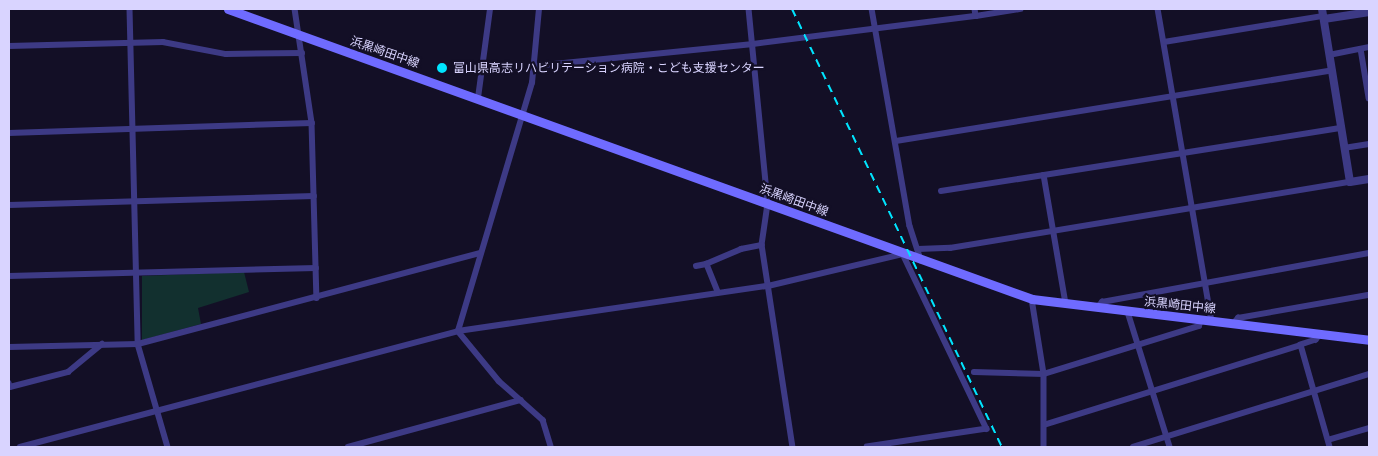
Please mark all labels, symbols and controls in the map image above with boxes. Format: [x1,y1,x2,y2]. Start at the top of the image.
street label: 浜黒崎田中線 [349,33,421,71]
marker: 富山県高志リハビリテーション病院・こども支援センター [435,61,449,75]
place label: 富山県高志リハビリテーション病院・こども支援センター [453,61,765,75]
street label: 浜黒崎田中線 [758,181,830,219]
street label: 浜黒崎田中線 [1143,294,1217,316]

